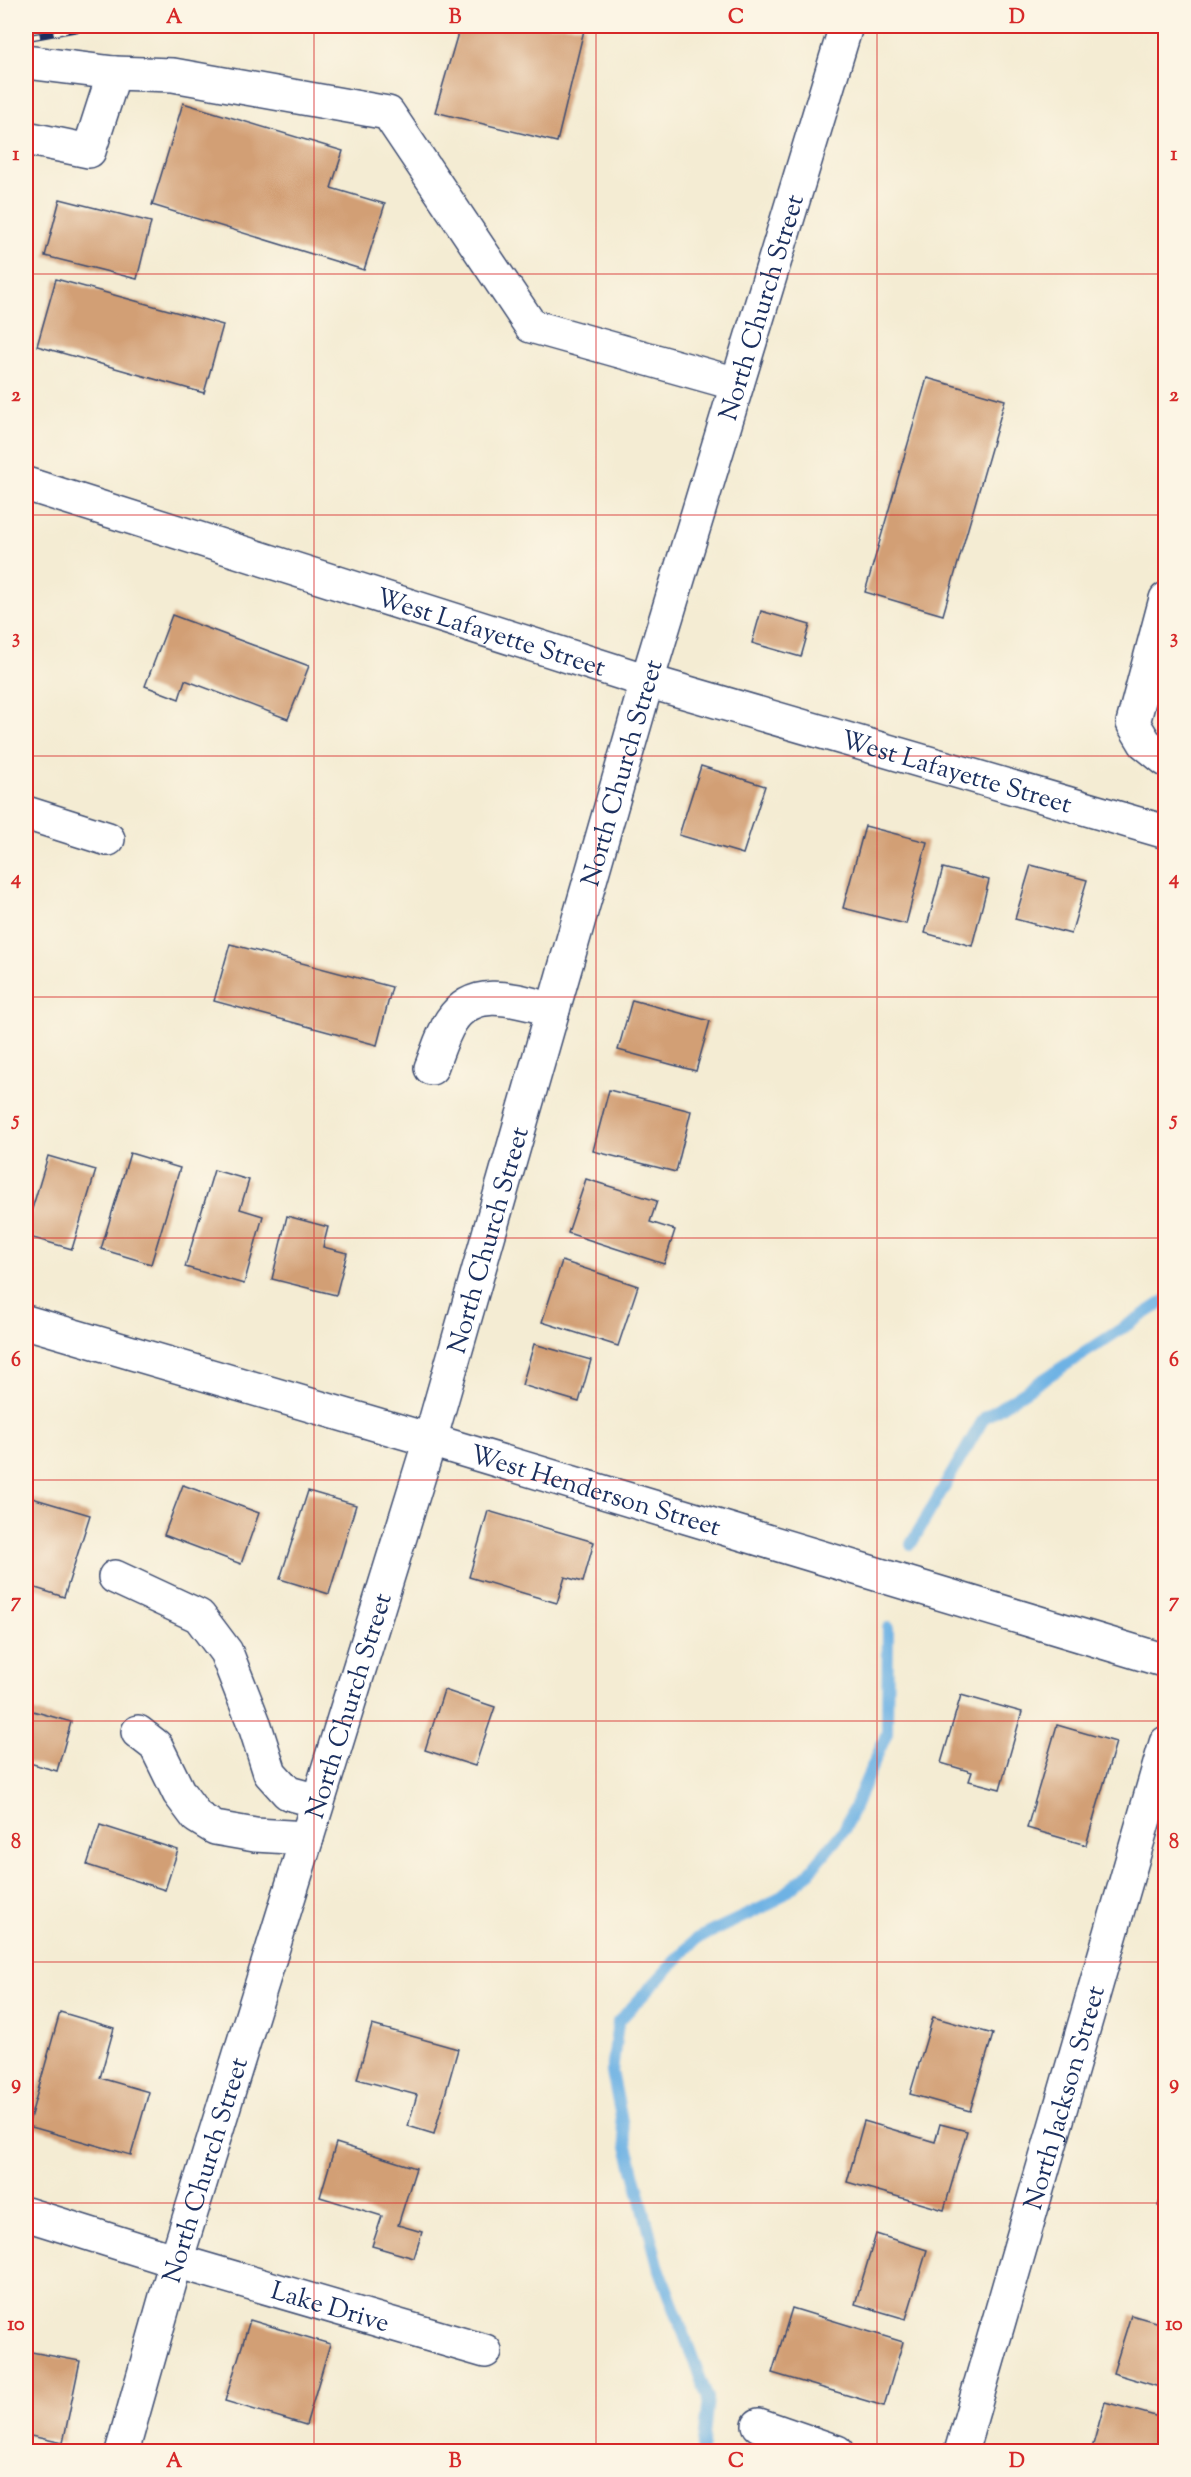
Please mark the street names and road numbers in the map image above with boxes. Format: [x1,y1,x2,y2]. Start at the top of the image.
street label: North Church Street [711,190,815,425]
street label: West Lafayette Street [371,580,610,688]
street label: North Church Street [573,655,674,891]
street label: West Lafayette Street [836,722,1076,825]
street label: North Church Street [440,1123,540,1358]
street label: West Henderson Street [465,1437,725,1547]
street label: North Church Street [298,1589,403,1824]
street label: North Jackson Street [1016,1982,1116,2215]
street label: North Church Street [155,2053,259,2288]
street label: Lake Drive [266,2274,393,2343]

